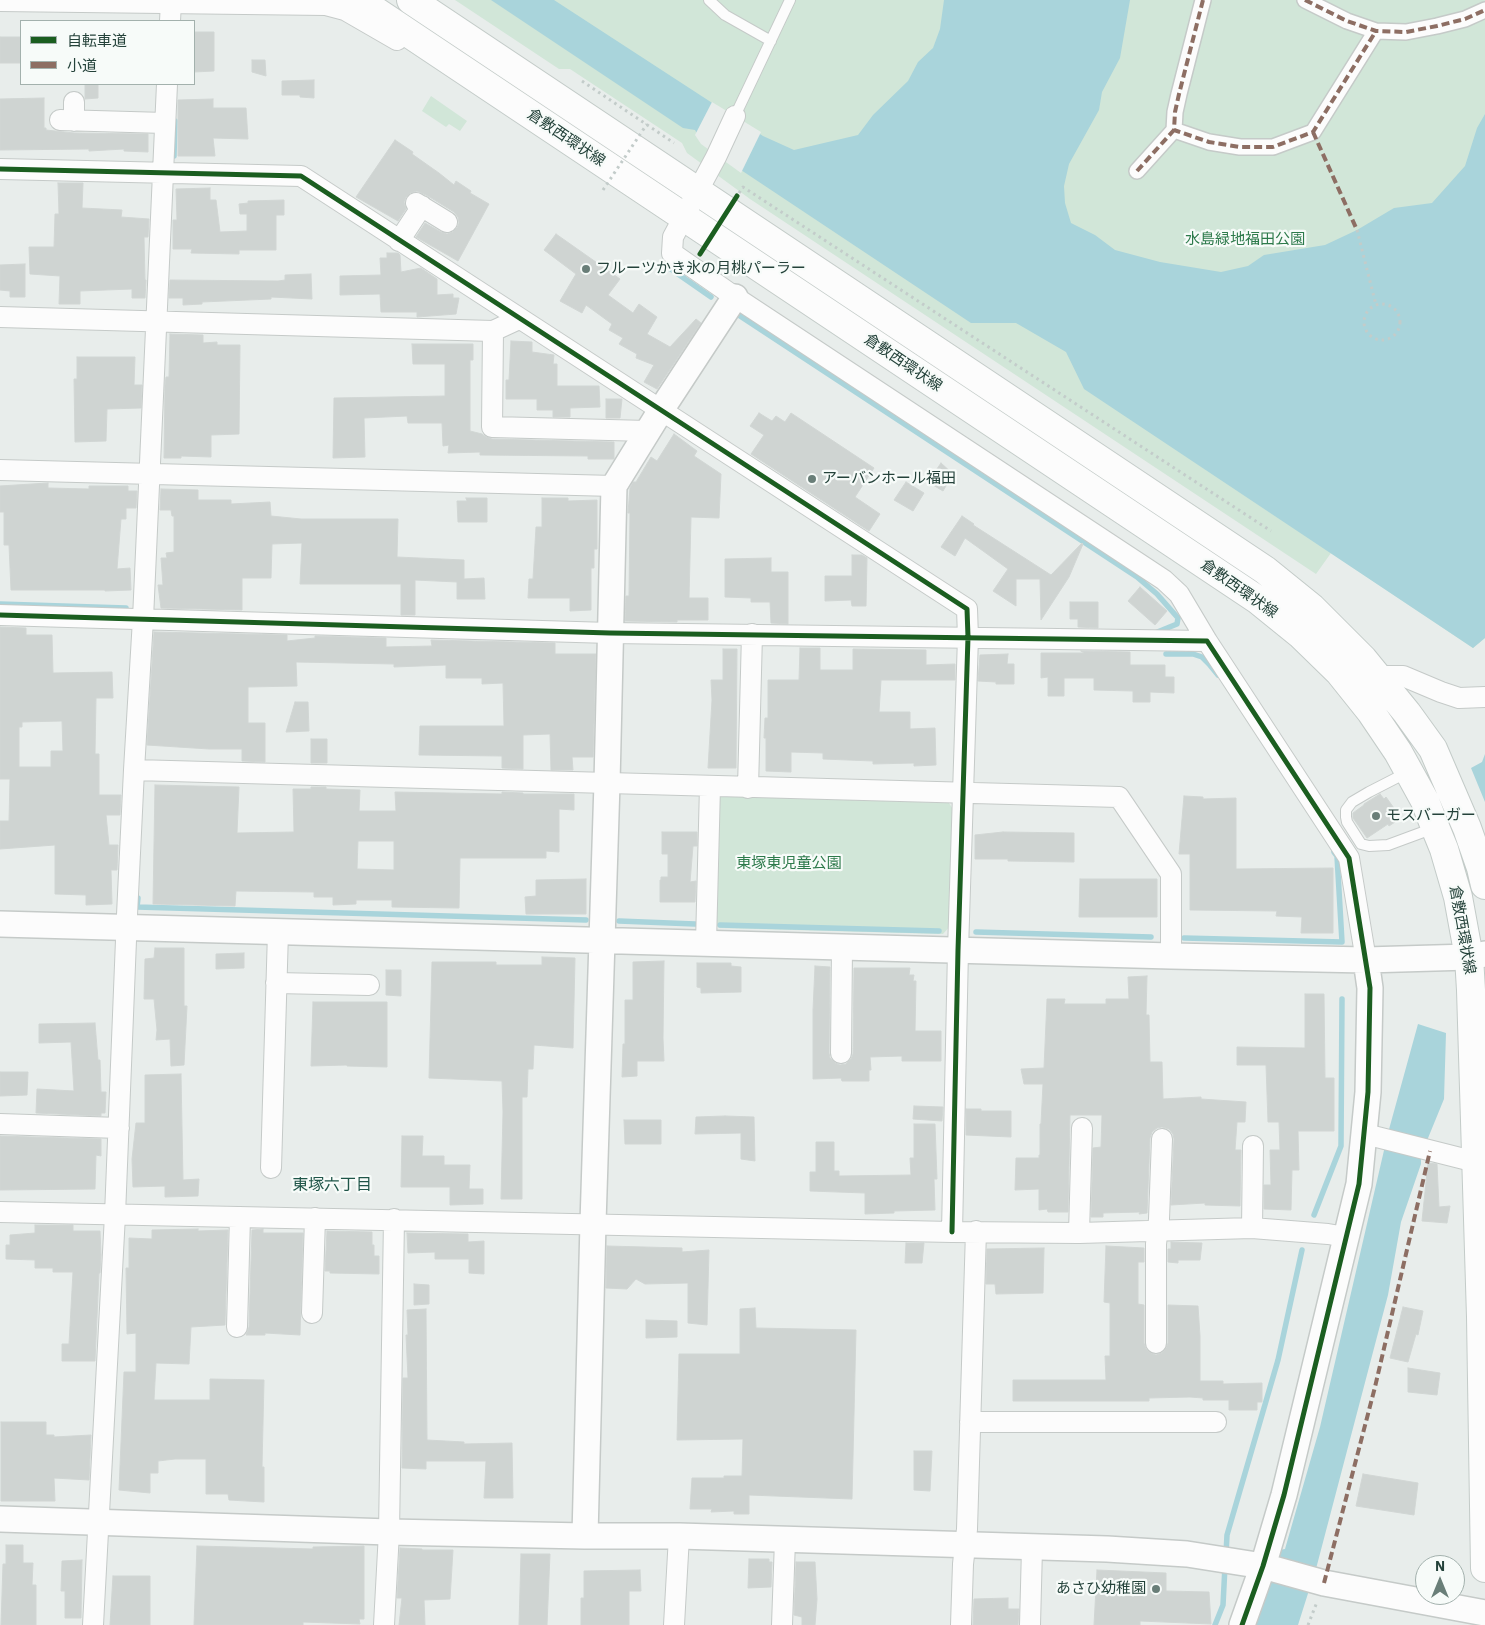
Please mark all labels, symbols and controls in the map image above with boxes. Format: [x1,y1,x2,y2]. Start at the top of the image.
legend [20,20,195,85]
text: 自転車道 [67,31,127,50]
text: 小道 [67,56,97,75]
street label: 倉敷西環状線 [524,105,608,171]
park label: 水島緑地福田公園 [1185,231,1305,249]
place label: フルーツかき氷の月桃パーラー [596,260,806,278]
marker: フルーツかき氷の月桃パーラー [580,263,592,275]
street label: 倉敷西環状線 [861,330,945,396]
place label: アーバンホール福田 [822,470,956,488]
marker: アーバンホール福田 [806,473,818,485]
street label: 倉敷西環状線 [1197,556,1281,622]
place label: モスバーガー [1386,807,1476,825]
marker: モスバーガー [1370,810,1382,822]
park label: 東塚東児童公園 [737,855,841,873]
street label: 倉敷西環状線 [1445,884,1479,976]
district label: 東塚六丁目 [292,1175,372,1195]
north arrow [1415,1555,1465,1605]
text: N [1435,1557,1445,1575]
place label: あさひ幼稚園 [1056,1580,1146,1598]
marker: あさひ幼稚園 [1150,1583,1162,1595]

